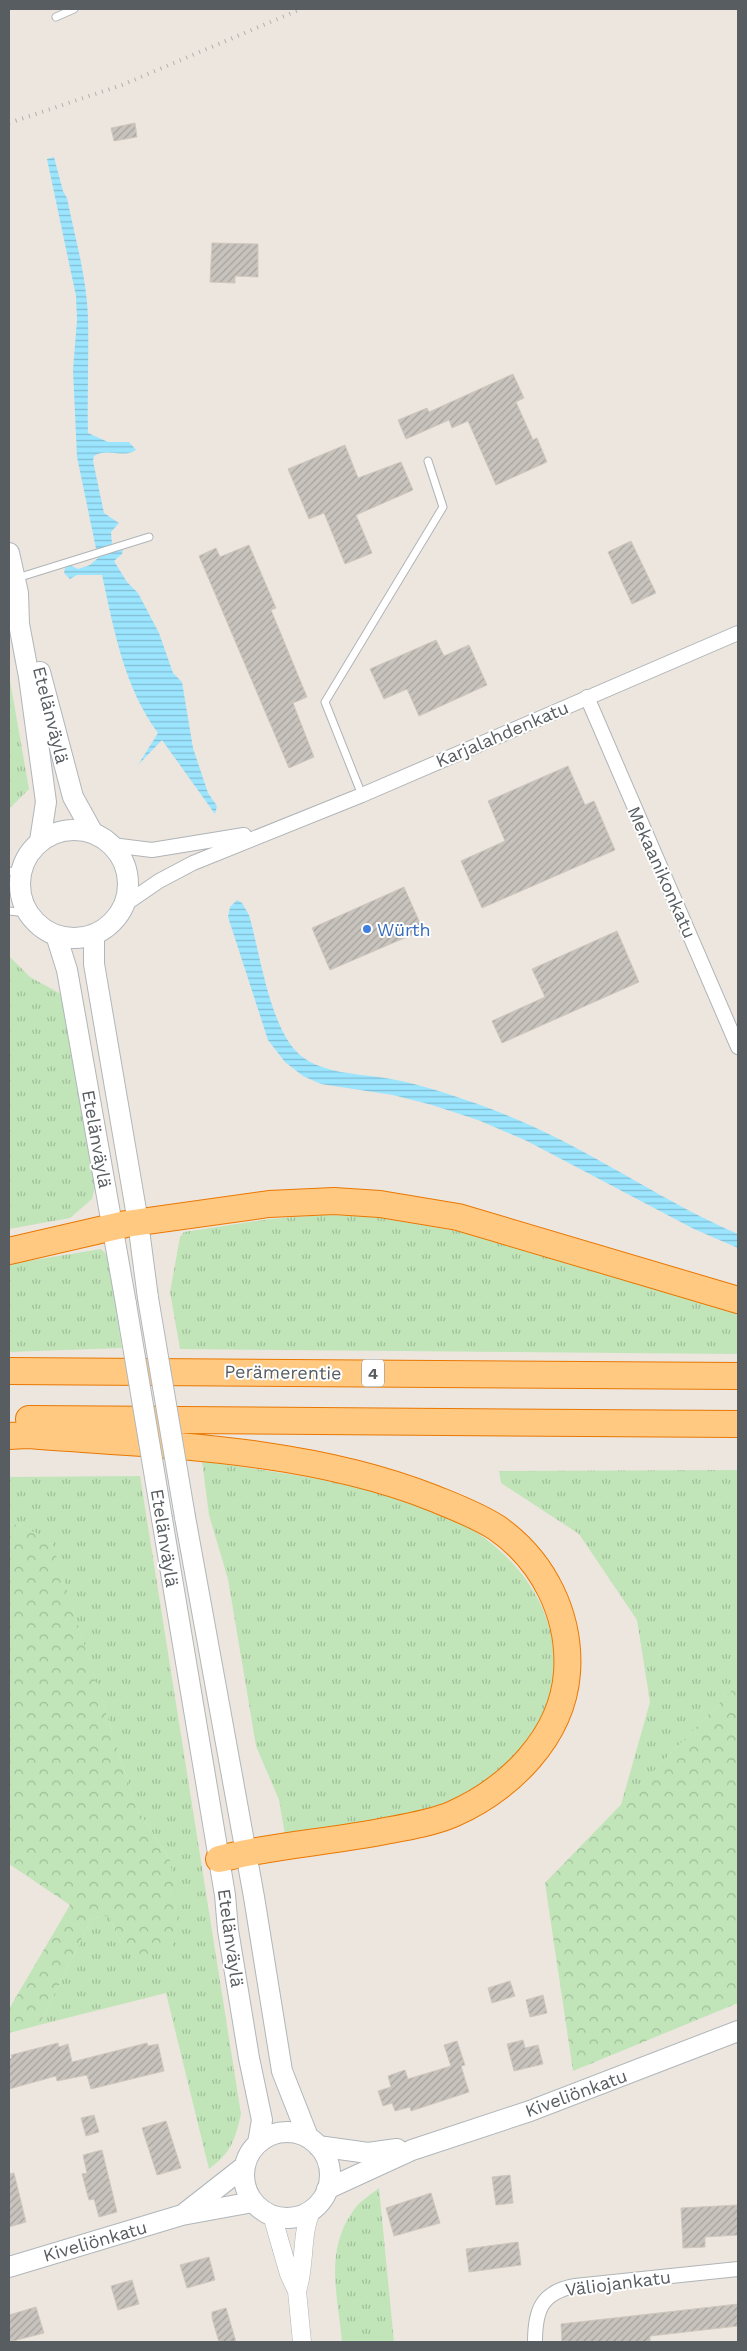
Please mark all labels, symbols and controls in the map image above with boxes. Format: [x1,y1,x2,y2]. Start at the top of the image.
street label: Etelänväylä [29,664,73,766]
street label: Karjalahdenkatu [432,697,572,771]
street label: Mekaanikonkatu [623,803,701,941]
place label: Würth [377,919,431,940]
marker: Würth [361,923,373,935]
street label: Etelänväylä [78,1088,116,1190]
street label: Perämerentie [224,1360,342,1384]
road number: 4 [362,1360,384,1386]
street label: Etelänväylä [147,1487,183,1589]
street label: Etelänväylä [214,1887,248,1989]
street label: Kiveliönkatu [522,2065,630,2121]
street label: Kiveliönkatu [41,2216,149,2266]
street label: Väliojankatu [564,2266,672,2300]

